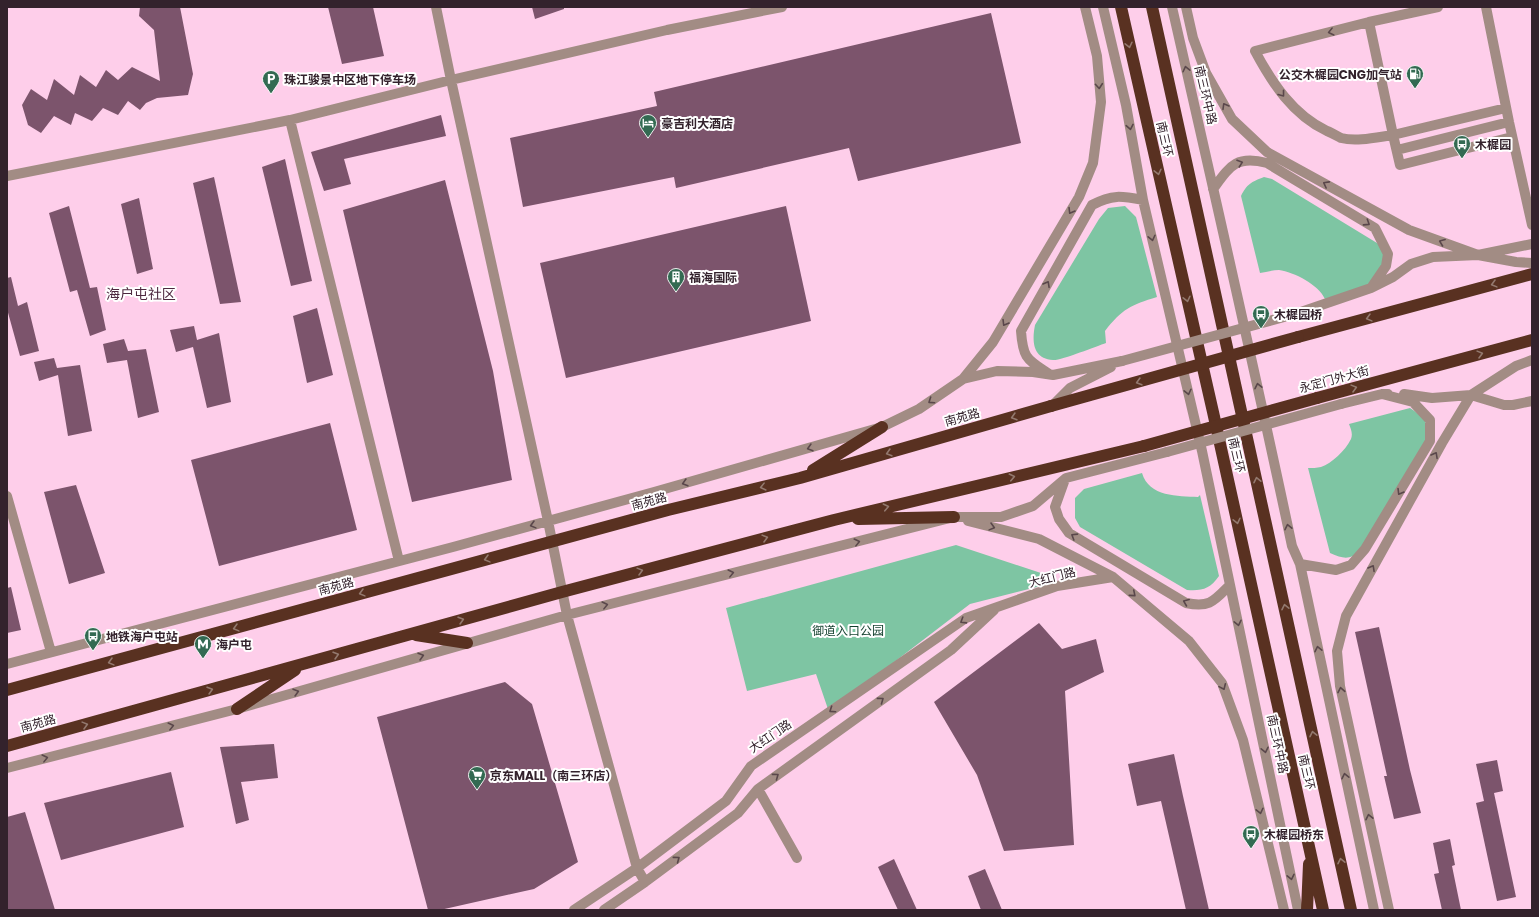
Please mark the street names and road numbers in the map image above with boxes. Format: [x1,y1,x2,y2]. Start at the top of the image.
street label: 南三环中路 [1191,64,1221,126]
street label: 南三环 [1153,120,1177,158]
street label: 永定门外大街 [1297,361,1371,397]
street label: 南苑路 [942,404,982,430]
street label: 南三环 [1225,436,1249,474]
street label: 南苑路 [629,488,669,514]
street label: 大红门路 [1027,563,1077,591]
street label: 南苑路 [316,573,356,599]
street label: 南苑路 [18,710,58,736]
street label: 南三环中路 [1263,713,1293,775]
street label: 大红门路 [745,716,795,756]
street label: 南三环 [1295,753,1319,791]

